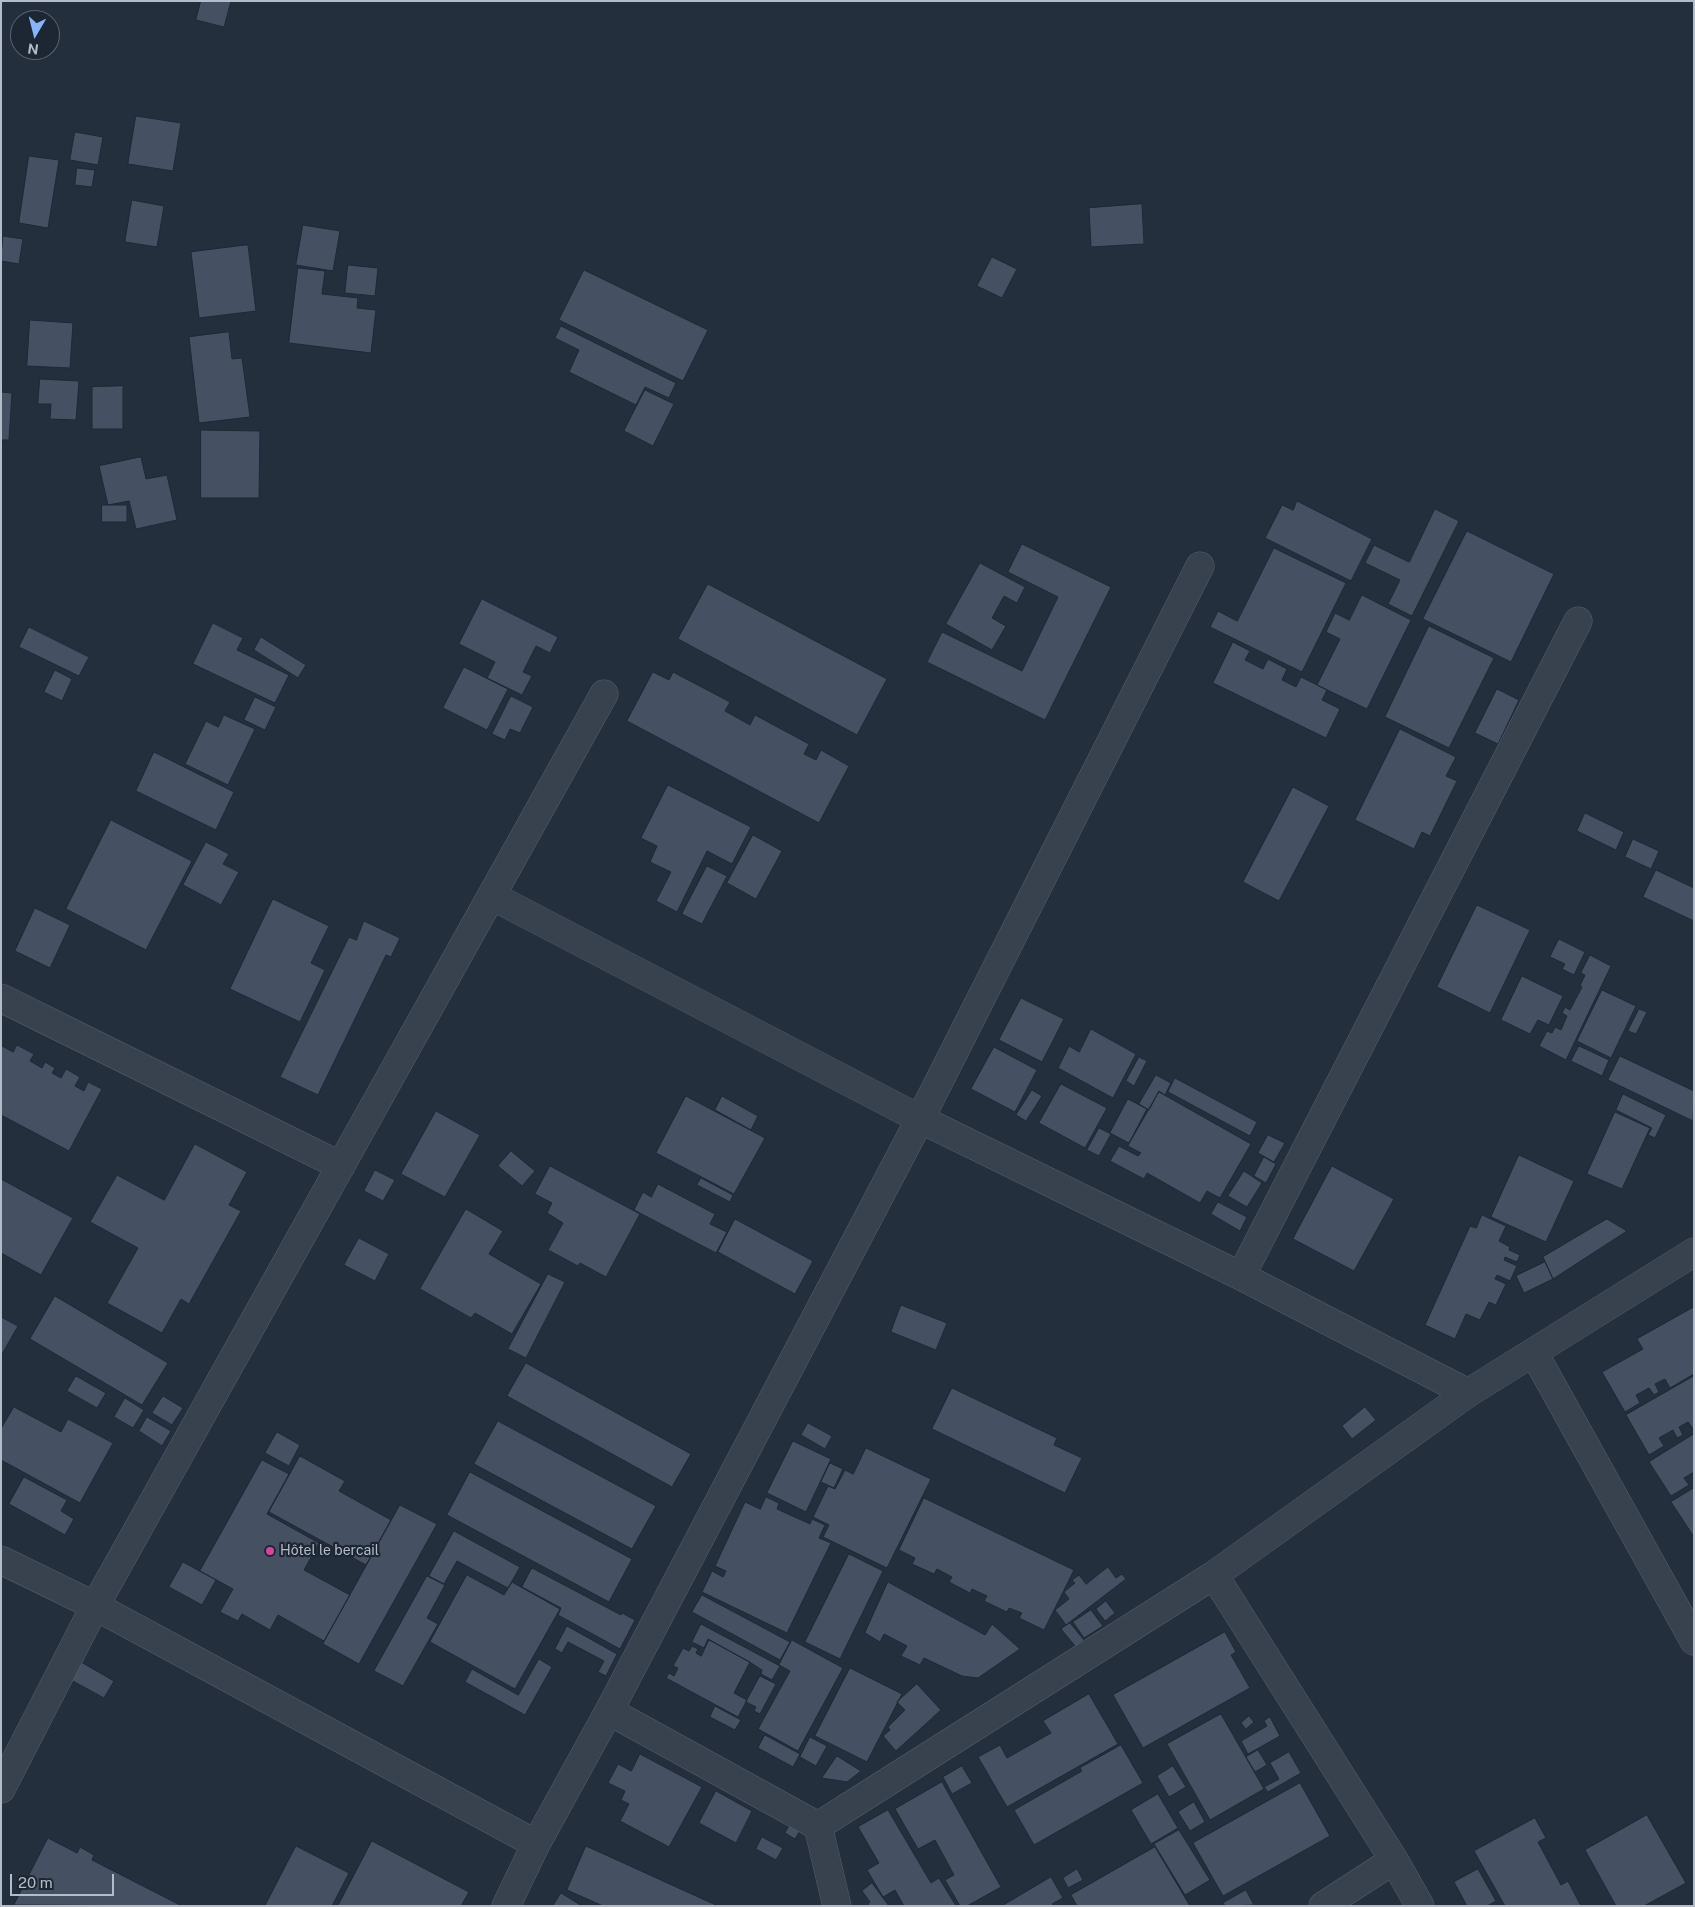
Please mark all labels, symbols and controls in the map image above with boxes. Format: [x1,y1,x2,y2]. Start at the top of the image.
north arrow [10,10,60,60]
text: N [27,40,40,58]
place label: Hôtel le bercail [280,1543,379,1559]
marker: Hôtel le bercail [264,1545,276,1557]
scale bar [12,1864,116,1896]
text: 20 m [18,1874,53,1891]

